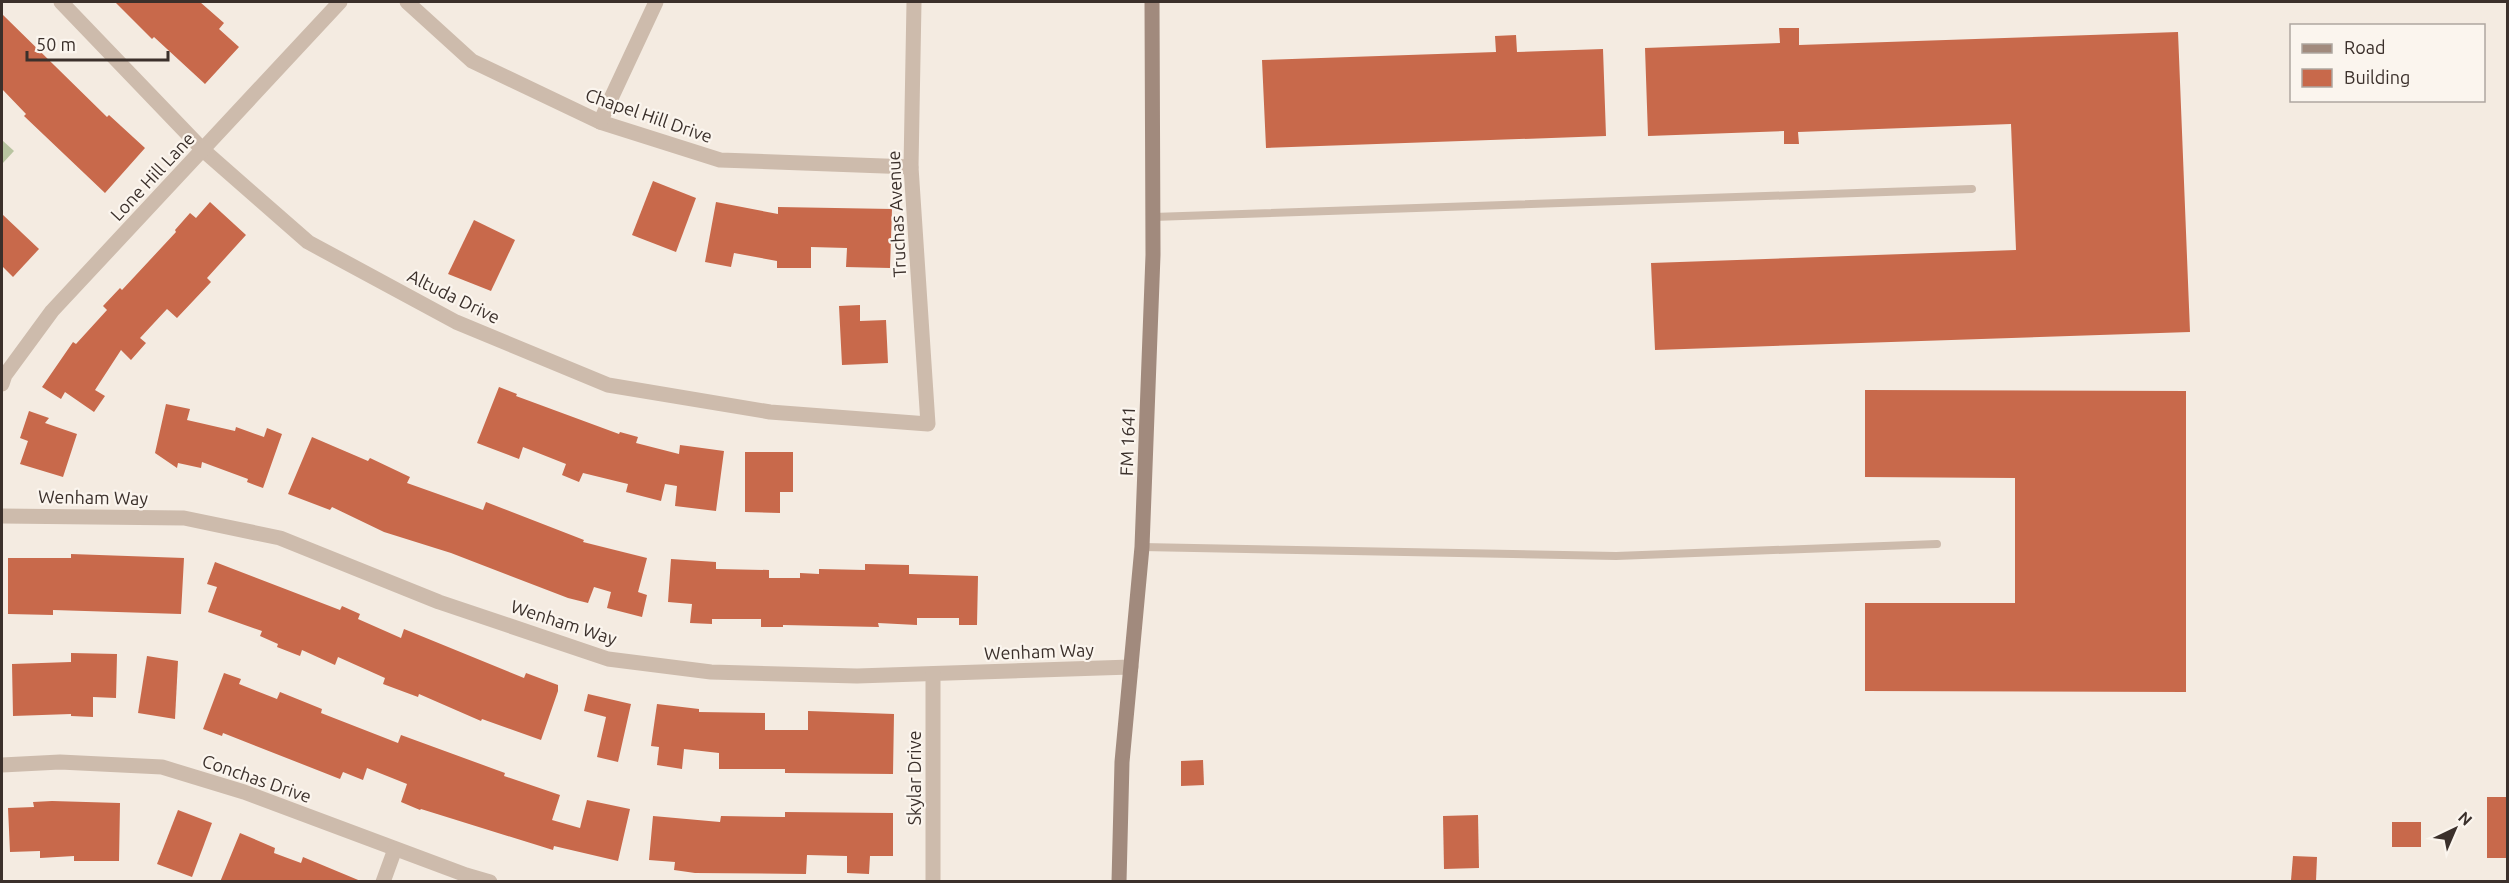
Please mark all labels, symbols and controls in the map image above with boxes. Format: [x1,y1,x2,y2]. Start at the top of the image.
scale bar [27,24,168,62]
legend [2290,24,2485,102]
text: 50 m [36,34,76,54]
text: Road [2344,37,2386,57]
text: Building [2344,67,2410,87]
street label: Chapel Hill Drive [583,84,715,146]
street label: Lone Hill Lane [106,128,198,224]
street label: Truchas Avenue [883,150,909,278]
street label: Altuda Drive [405,265,503,327]
street label: FM 1641 [1116,406,1138,476]
street label: Wenham Way [38,486,148,508]
street label: Wenham Way [509,595,620,649]
street label: Wenham Way [984,639,1095,663]
street label: Skylar Drive [904,731,924,825]
street label: Conchas Drive [200,750,314,806]
north arrow [2425,799,2485,859]
text: N [2455,808,2476,829]

